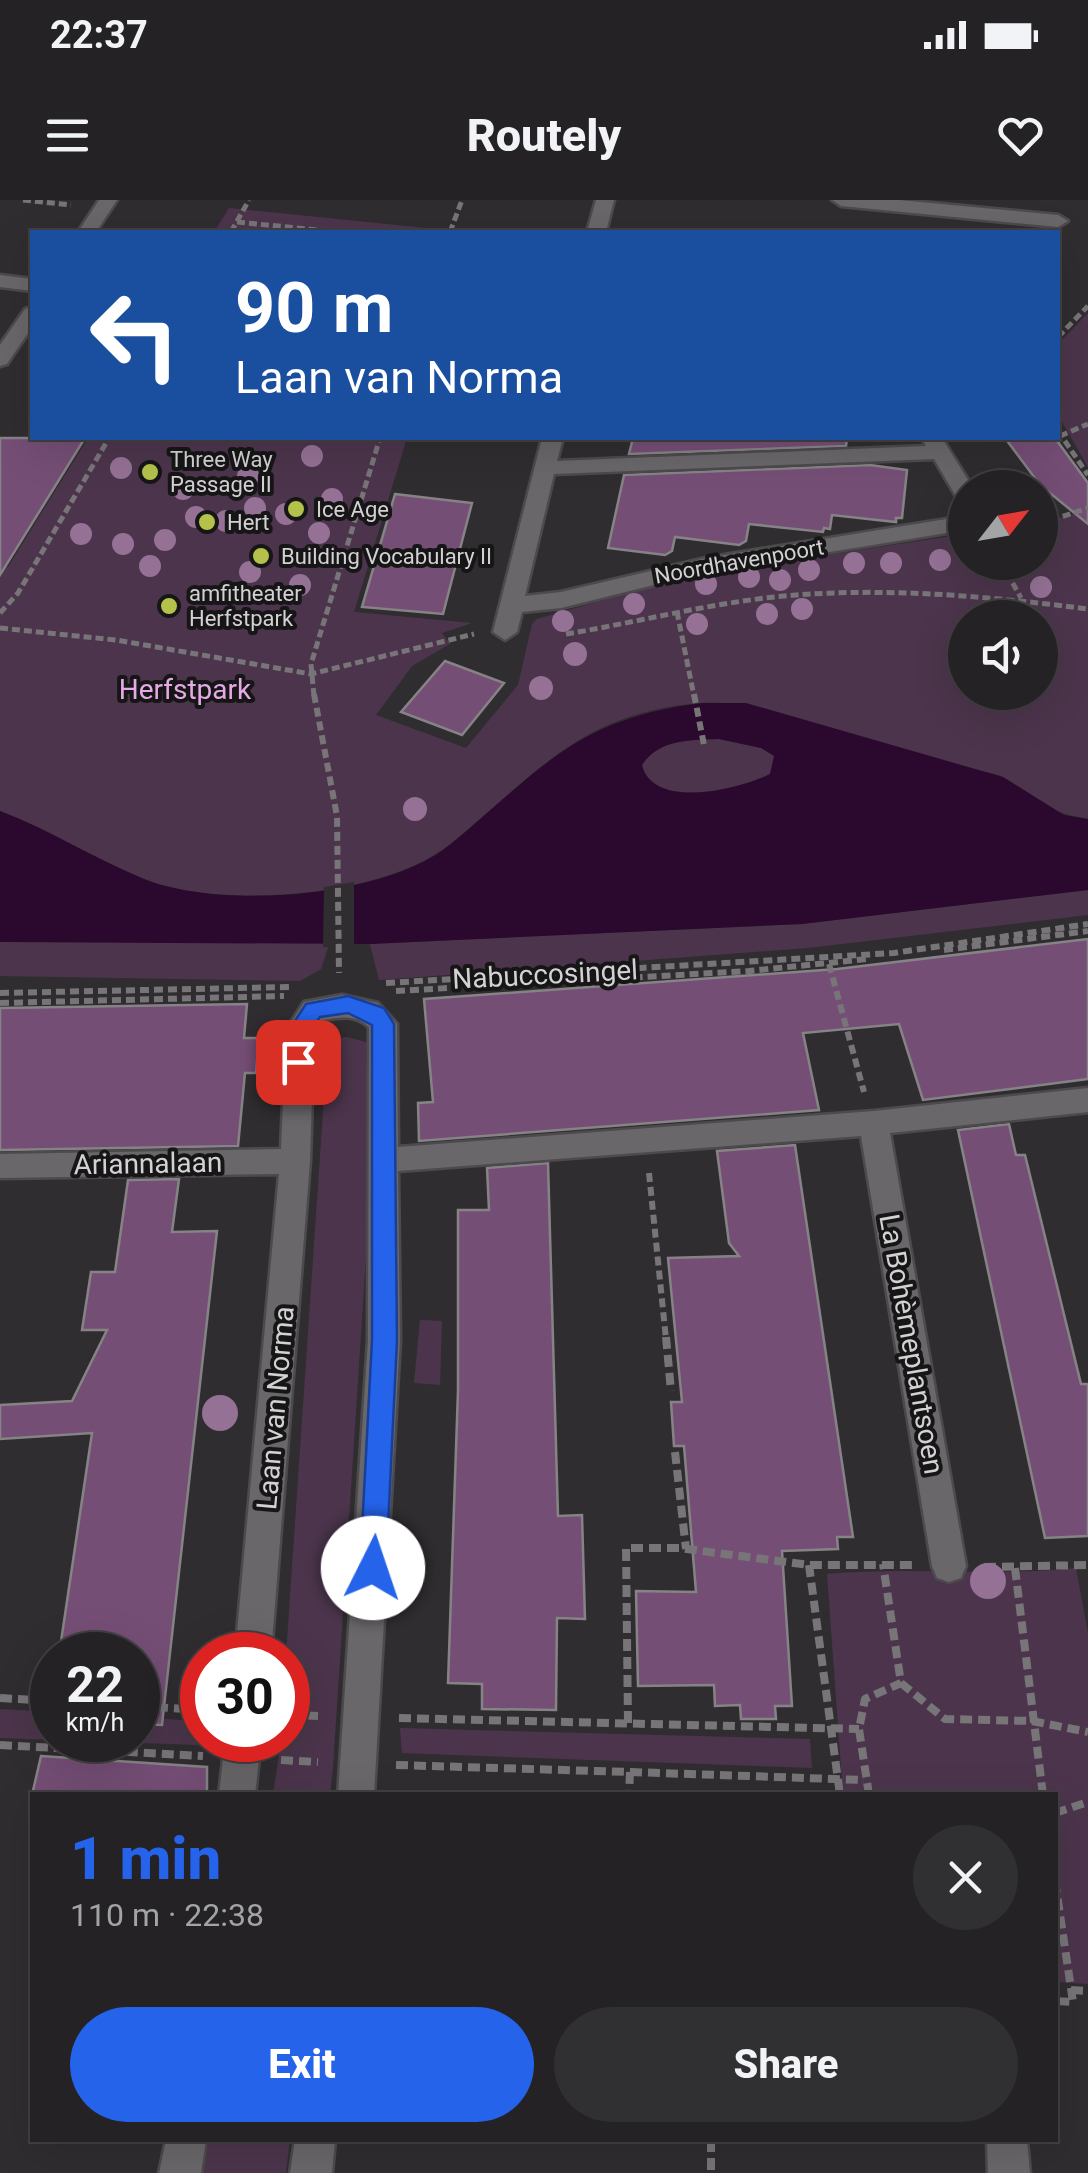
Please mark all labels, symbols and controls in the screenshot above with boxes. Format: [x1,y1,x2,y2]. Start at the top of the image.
text: 22:37 [50,13,148,57]
icon: menu [40,108,95,163]
icon: heart [993,108,1048,163]
text: Routely [467,109,621,162]
text: 90 m [235,267,393,349]
icon: left [70,270,200,400]
text: Laan van Norma [235,351,563,404]
place label: Three Way Passage II [170,447,273,497]
marker: Three Way Passage II [139,461,161,483]
north arrow [948,470,1058,580]
map controls [948,470,1058,710]
place label: Ice Age [316,497,389,522]
marker: Ice Age [285,498,307,520]
place label: Hert [227,510,270,535]
marker: Hert [196,511,218,533]
street label: Noordhavenpoort [653,534,826,589]
place label: Building Vocabulary II [281,544,492,569]
marker: Building Vocabulary II [250,545,272,567]
place label: amfitheater Herfstpark [189,581,302,631]
marker: amfitheater Herfstpark [158,595,180,617]
button: sound [948,600,1058,710]
park label: Herfstpark [119,673,252,706]
street label: Nabuccosingel [451,953,639,996]
pin [256,1020,341,1105]
icon: arrive [271,1035,326,1090]
street label: Ariannalaan [73,1146,223,1181]
street label: La Bohèmeplantsoen [872,1211,951,1477]
street label: Laan van Norma [250,1305,301,1511]
position arrow [321,1516,425,1620]
speed limit sign: 30 [180,1632,310,1762]
text: 22 [66,1656,124,1714]
text: km/h [66,1708,124,1737]
text: 1 min [70,1823,221,1894]
button: close [913,1825,1018,1930]
text: 110 m · 22:38 [70,1896,264,1934]
button: Exit [70,2007,534,2122]
button: Share [554,2007,1018,2122]

